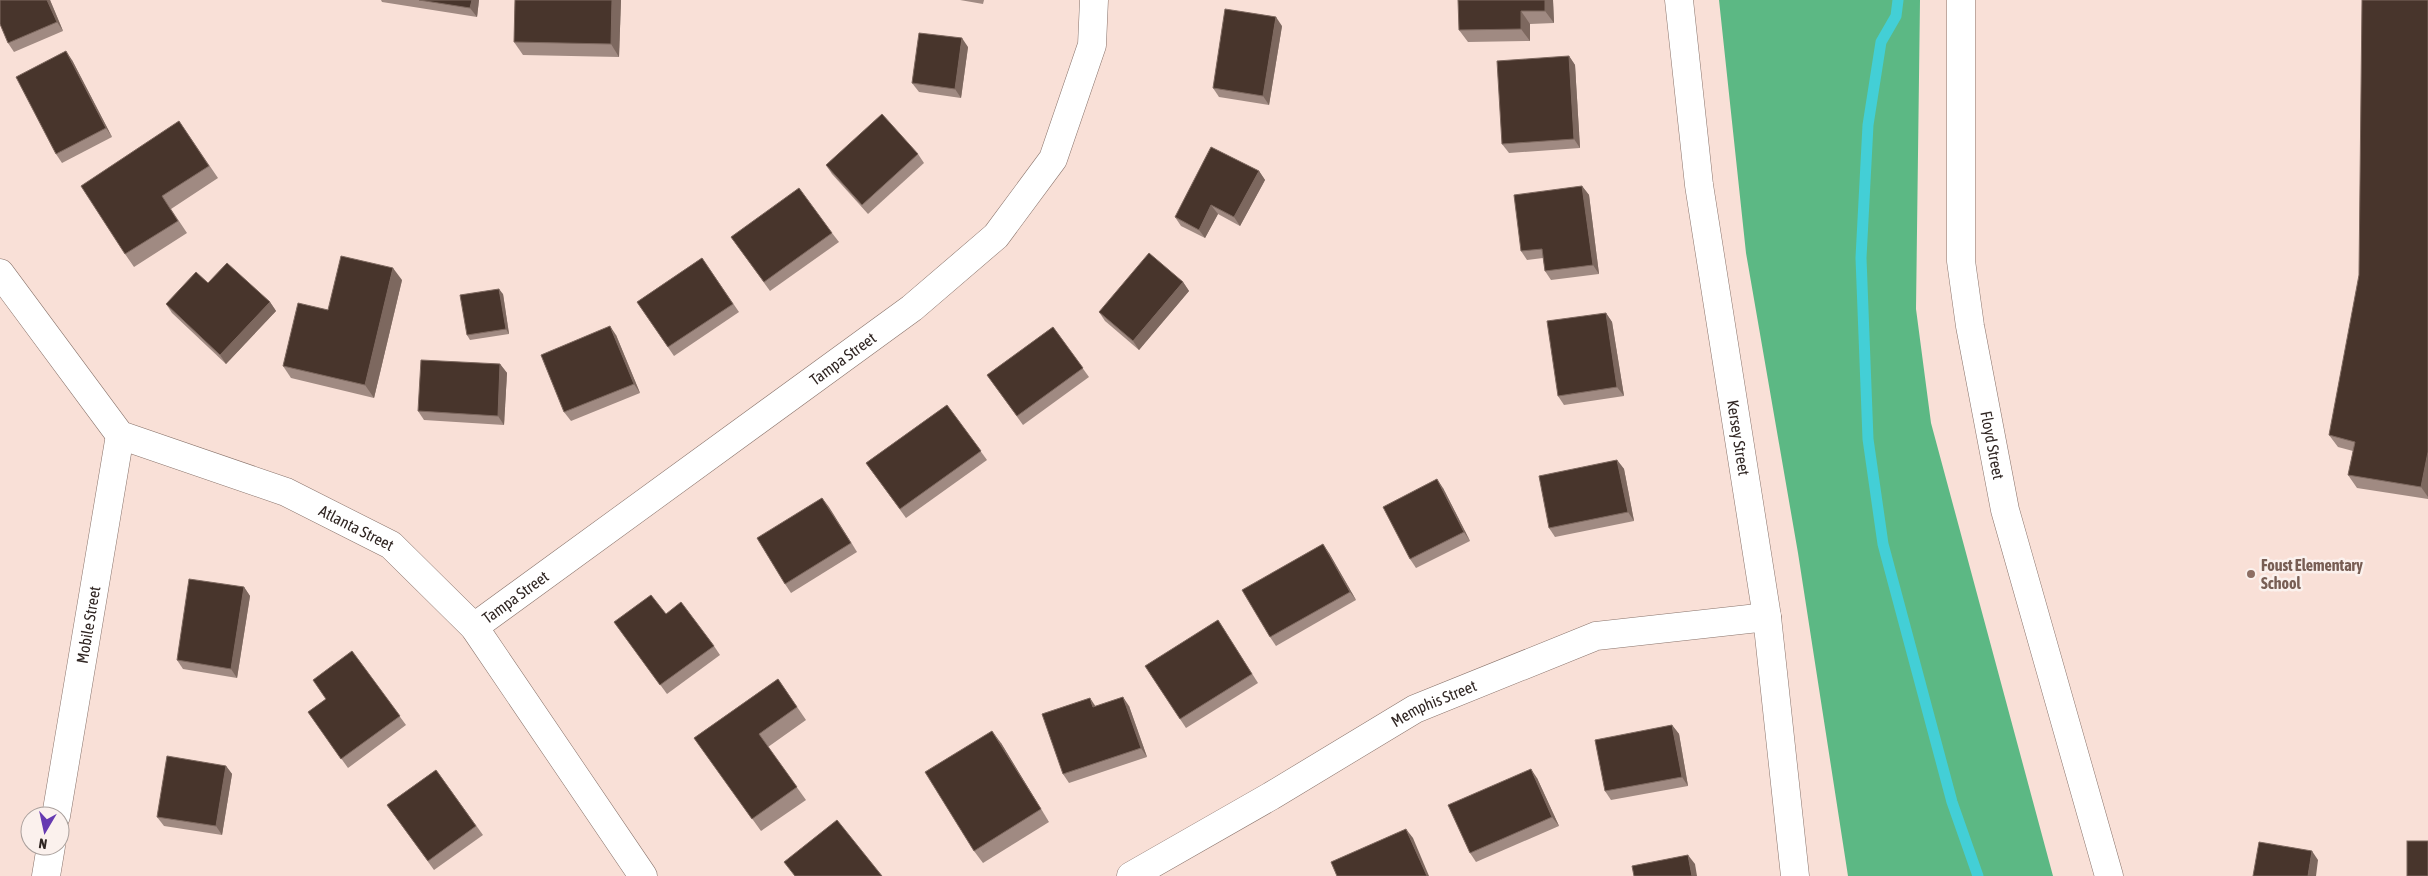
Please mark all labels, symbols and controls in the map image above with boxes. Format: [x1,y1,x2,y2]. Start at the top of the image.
street label: Tampa Street [806,328,879,389]
street label: Kersey Street [1724,399,1754,477]
street label: Floyd Street [1977,410,2008,481]
street label: Atlanta Street [316,501,397,554]
place label: Foust Elementary School [2261,556,2363,592]
street label: Tampa Street [479,567,552,627]
marker: Foust Elementary School [2245,568,2257,580]
street label: Mobile Street [73,584,104,665]
street label: Memphis Street [1388,676,1479,730]
north arrow [20,806,70,856]
text: N [38,835,48,852]

